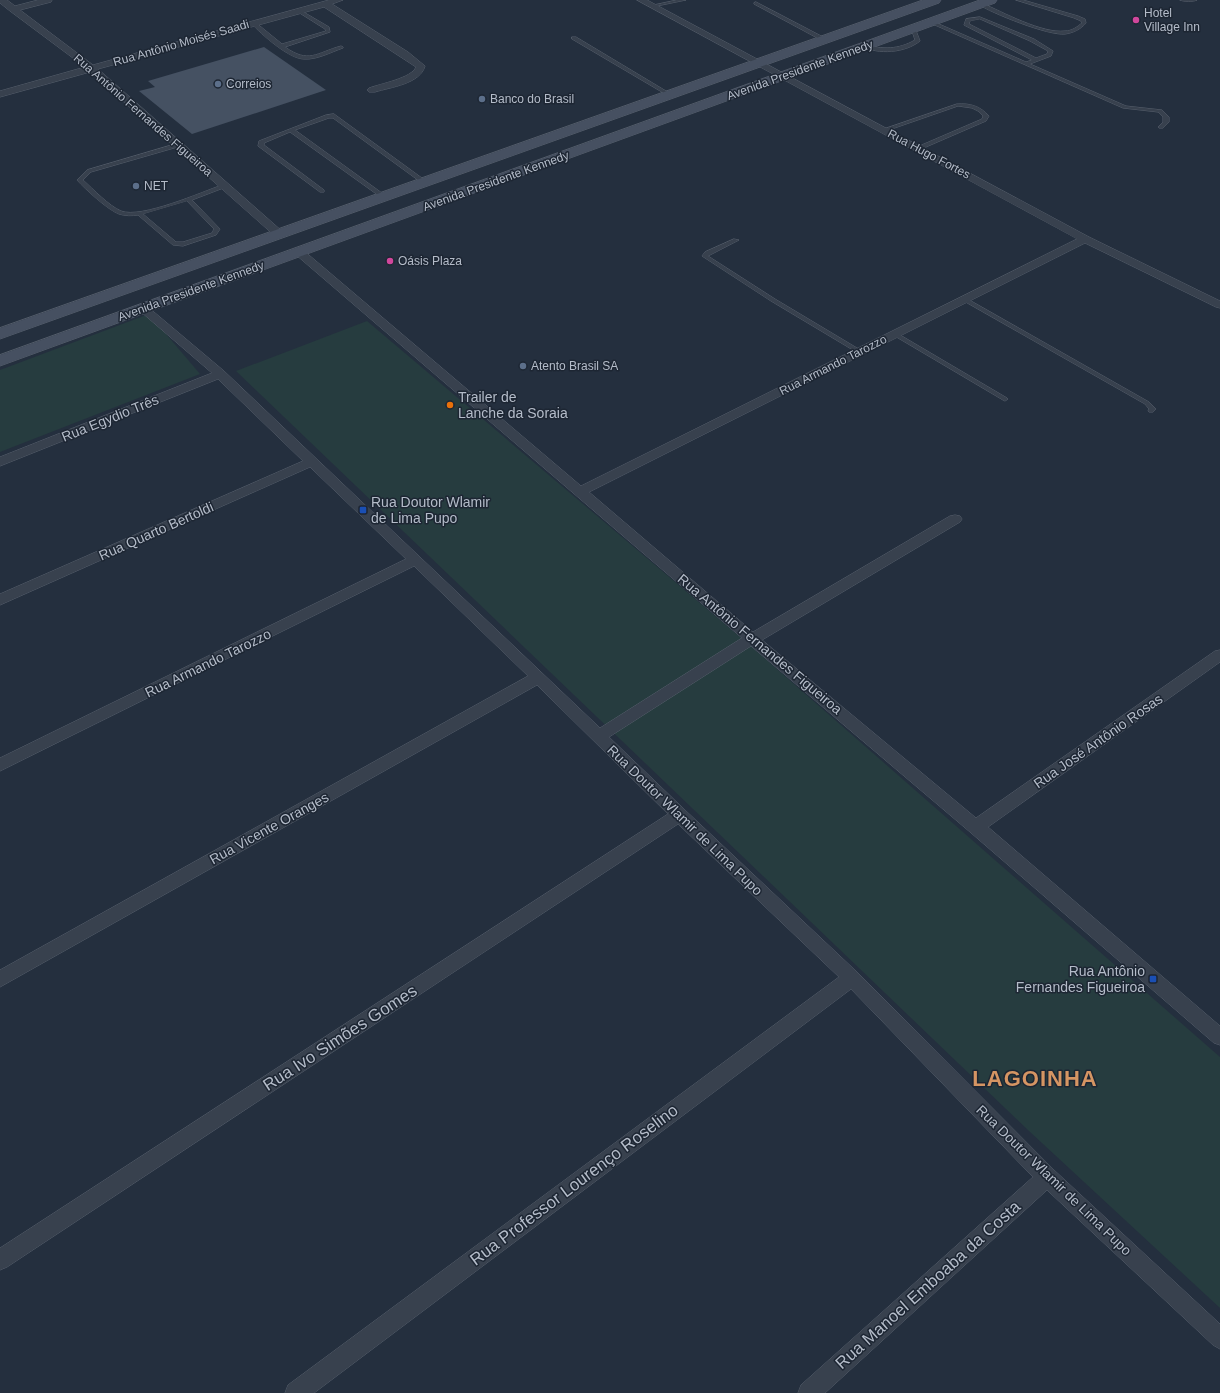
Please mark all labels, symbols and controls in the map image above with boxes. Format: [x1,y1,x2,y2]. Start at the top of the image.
place label: Hotel Village Inn [1144,6,1200,34]
marker: Hotel Village Inn [1131,15,1141,25]
street label: Rua Antônio Moisés Saadi [111,17,251,69]
street label: Avenida Presidente Kennedy [725,37,875,103]
street label: Rua Antônio Fernandes Figueiroa [71,51,216,179]
place label: Correios [226,77,271,91]
marker: Correios [213,79,223,89]
place label: Banco do Brasil [490,92,574,106]
marker: Banco do Brasil [477,94,487,104]
street label: Rua Hugo Fortes [885,126,973,182]
street label: Avenida Presidente Kennedy [421,148,571,214]
place label: NET [144,179,169,193]
marker: NET [131,181,141,191]
place label: Oásis Plaza [398,254,462,268]
marker: Oásis Plaza [385,256,395,266]
street label: Avenida Presidente Kennedy [116,258,266,324]
street label: Rua Armando Tarozzo [777,332,889,398]
place label: Atento Brasil SA [531,359,618,373]
marker: Atento Brasil SA [518,361,528,371]
place label: Trailer de Lanche da Soraia [458,389,568,421]
street label: Rua Egydio Três [59,391,161,445]
marker: Trailer de Lanche da Soraia [445,400,455,410]
place label: Rua Doutor Wlamir de Lima Pupo [371,494,490,526]
street label: Rua Quarto Bertoldi [96,499,216,563]
marker: Rua Doutor Wlamir de Lima Pupo [358,505,368,515]
street label: Rua Antônio Fernandes Figueiroa [675,571,845,718]
street label: Rua Armando Tarozzo [142,625,274,700]
street label: Rua José Antônio Rosas [1031,690,1165,792]
street label: Rua Doutor Wlamir de Lima Pupo [604,742,766,899]
street label: Rua Vicente Oranges [207,789,331,867]
place label: Rua Antônio Fernandes Figueiroa [1016,963,1145,995]
marker: Rua Antônio Fernandes Figueiroa [1148,974,1158,984]
street label: Rua Ivo Simões Gomes [260,981,420,1095]
district label: LAGOINHA [972,1066,1098,1091]
street label: Rua Professor Lourenço Roselino [466,1101,682,1269]
street label: Rua Doutor Wlamir de Lima Pupo [973,1102,1135,1259]
street label: Rua Manoel Emboaba da Costa [832,1197,1025,1373]

